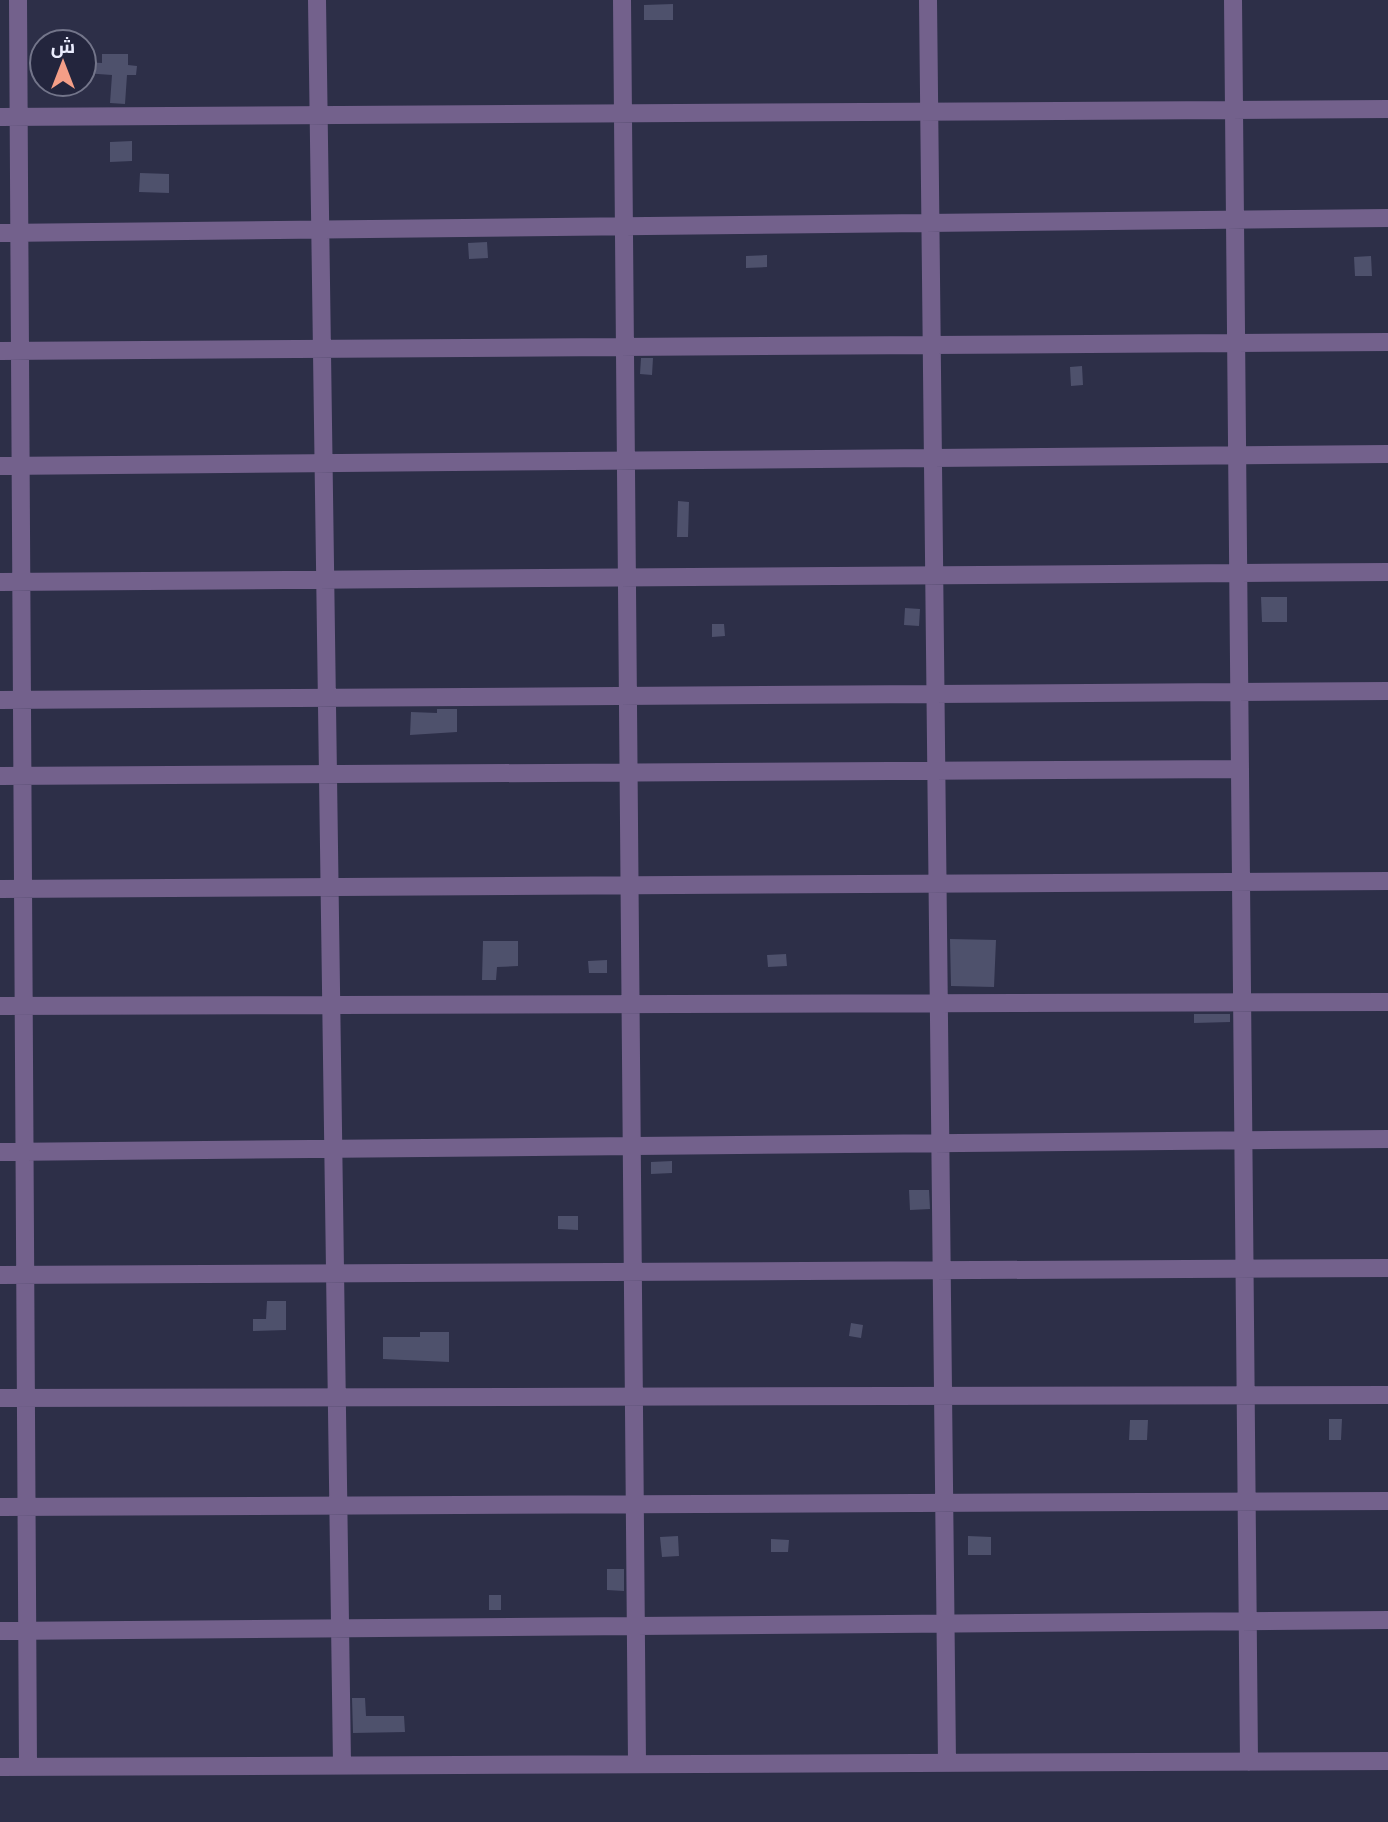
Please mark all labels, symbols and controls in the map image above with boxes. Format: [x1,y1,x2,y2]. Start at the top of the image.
north arrow [28,28,98,98]
text: ش [51,35,75,58]

